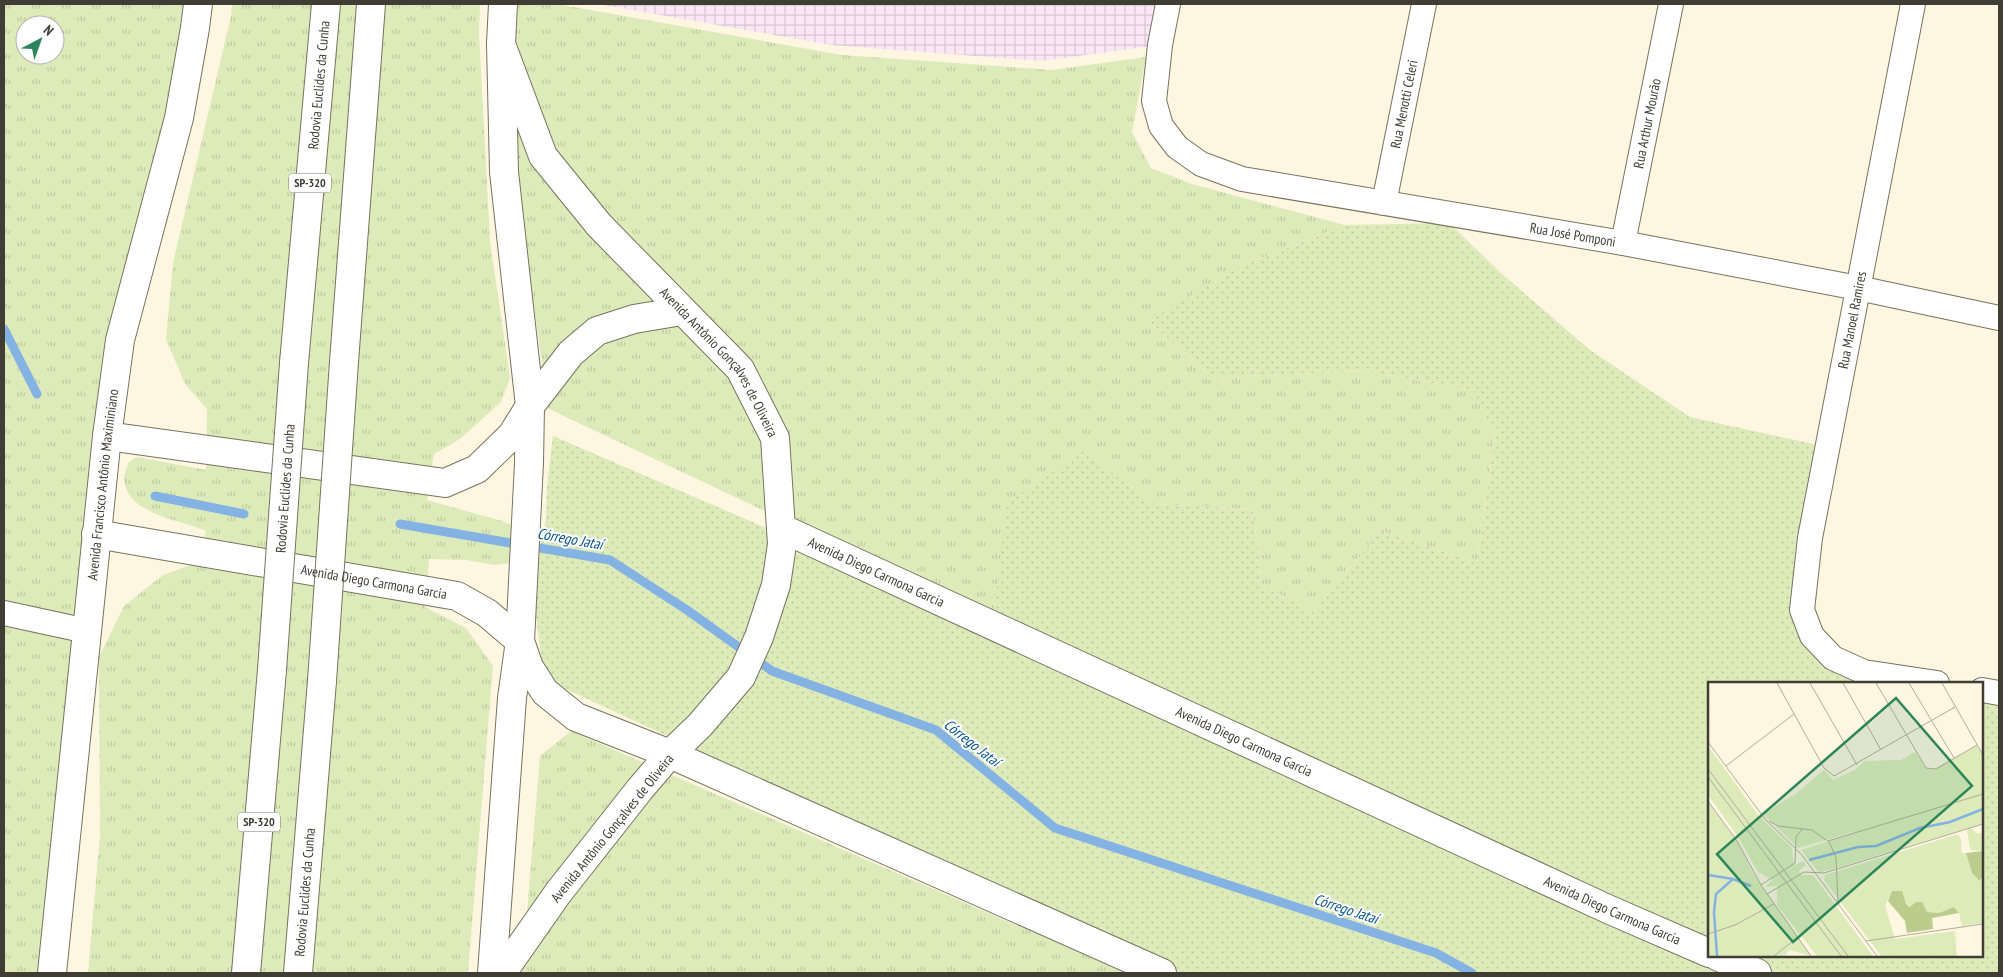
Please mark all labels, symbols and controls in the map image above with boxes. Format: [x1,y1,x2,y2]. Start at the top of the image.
north arrow [15,15,65,65]
street label: Rodovia Euclides da Cunha [304,20,333,150]
text: N [40,21,57,39]
street label: Rua Menotti Celeri [1386,58,1422,150]
street label: Rua Arthur Mourão [1629,77,1665,170]
road number: SP-320 [289,174,331,192]
street label: Rua José Pomponi [1529,219,1617,251]
street label: Rua Manoel Ramires [1834,269,1870,370]
street label: Avenida Antônio Gonçalves de Oliveira [656,283,782,440]
street label: Avenida Francisco Antônio Maximiniano [83,388,122,581]
street label: Rodovia Euclides da Cunha [271,423,299,554]
water label: Córrego Jataí [536,523,607,554]
street label: Avenida Diego Carmona Garcia [805,533,947,611]
street label: Avenida Diego Carmona Garcia [299,560,448,603]
inset map [1708,682,1983,957]
street label: Avenida Diego Carmona Garcia [1173,702,1315,781]
water label: Córrego Jataí [940,715,1006,772]
street label: Avenida Antônio Gonçalves de Oliveira [547,750,677,906]
road number: SP-320 [238,812,280,832]
street label: Rodovia Euclides da Cunha [290,827,319,957]
street label: Avenida Diego Carmona Garcia [1541,872,1684,949]
water label: Córrego Jataí [1312,889,1383,929]

